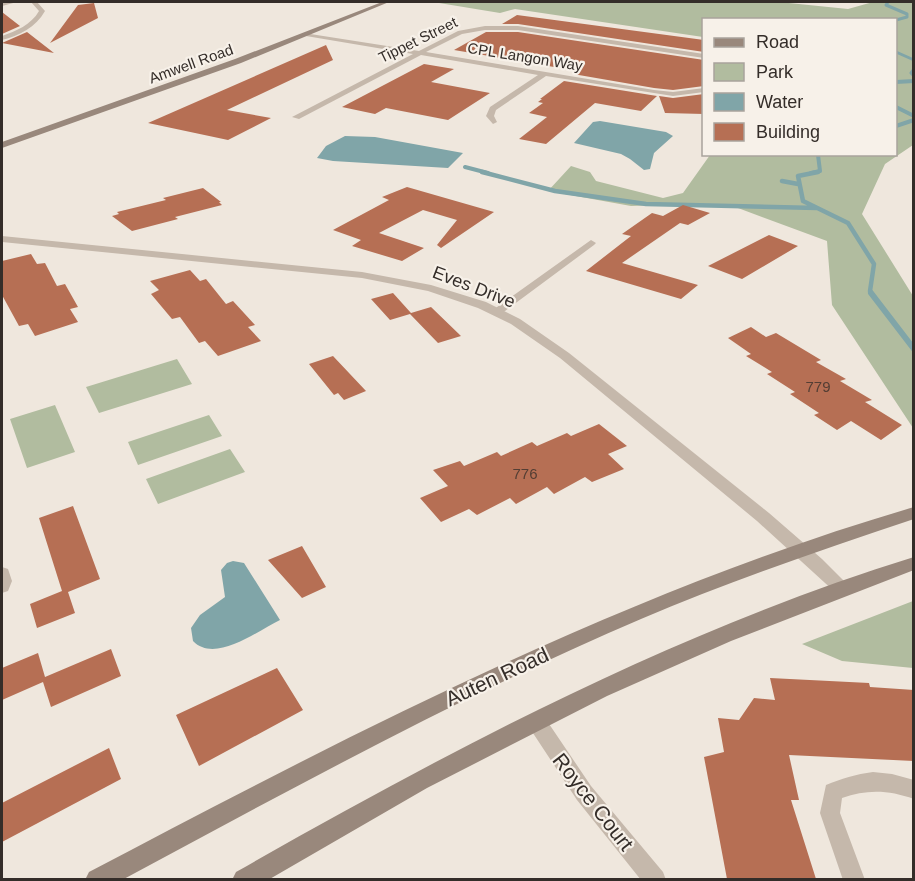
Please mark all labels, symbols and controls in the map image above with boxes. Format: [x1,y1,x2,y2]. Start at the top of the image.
street label: Tippet Street [376,13,461,66]
legend [702,18,897,156]
text: Road [756,32,799,52]
street label: CPL Langon Way [466,39,584,74]
street label: Amwell Road [146,40,235,87]
text: Park [756,62,794,82]
text: Water [756,92,803,112]
text: Building [756,122,820,142]
street label: Eves Drive [430,262,518,312]
house number: 779 [805,378,831,395]
house number: 776 [512,465,538,482]
street label: Auten Road [442,643,552,710]
street label: Royce Court [548,749,638,855]

